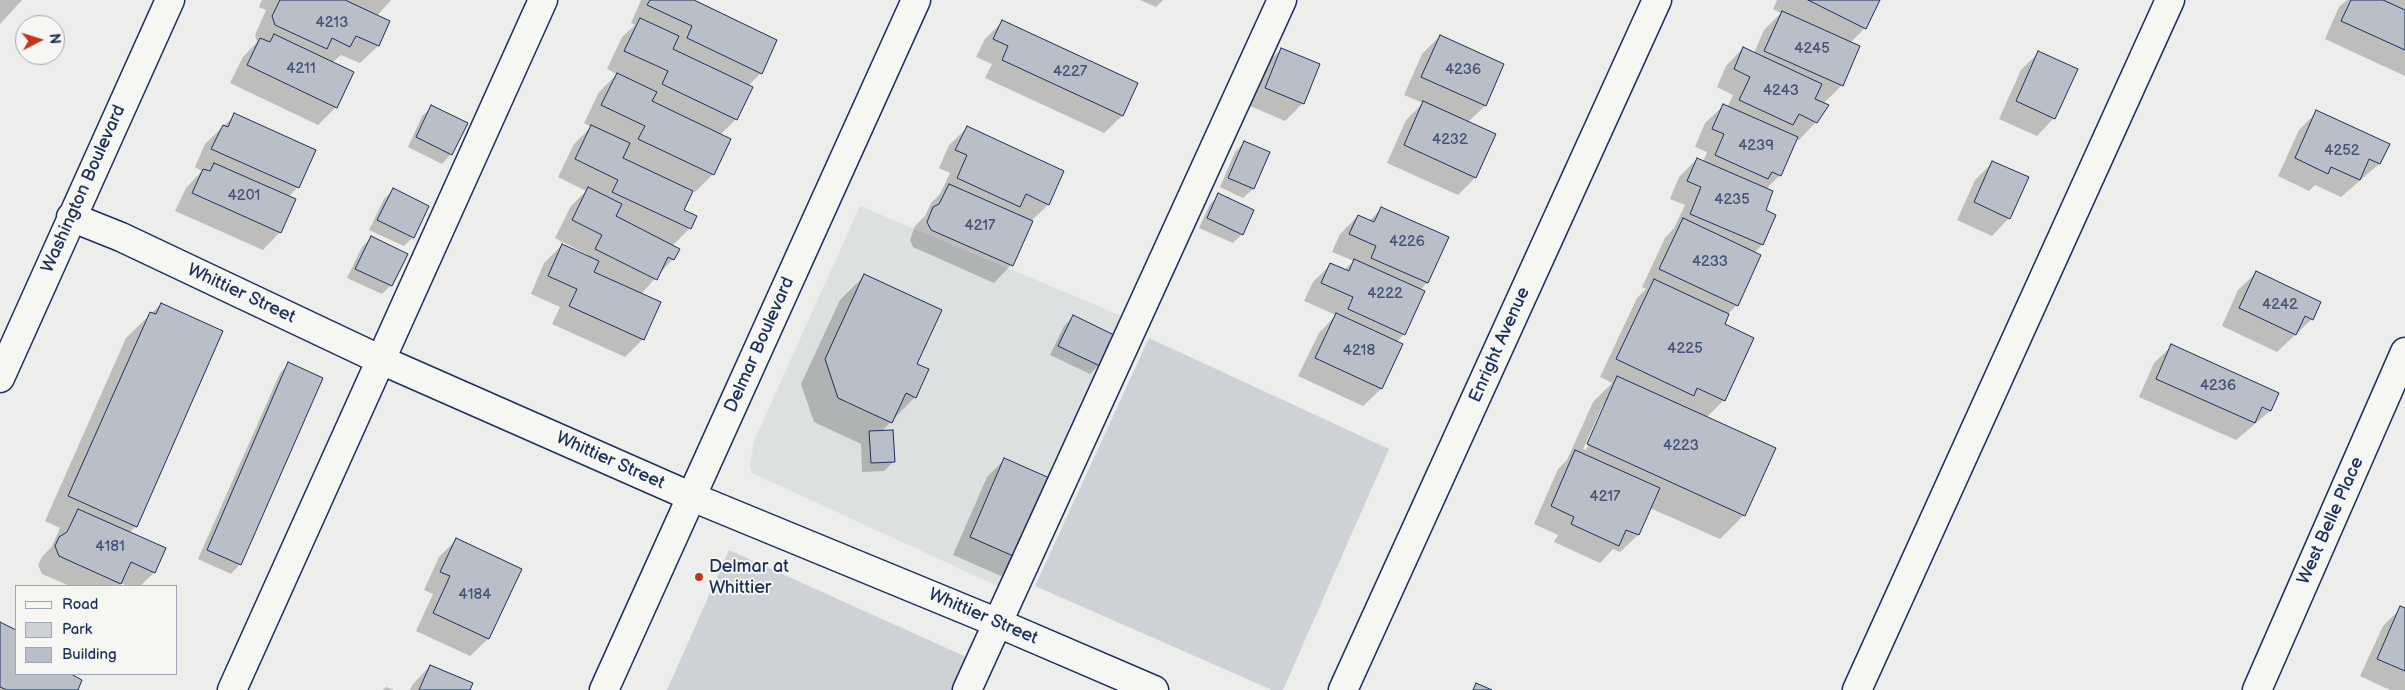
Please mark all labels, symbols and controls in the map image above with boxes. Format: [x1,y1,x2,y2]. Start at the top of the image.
house number: 4213 [316,14,348,32]
north arrow [15,15,65,65]
text: N [46,33,63,45]
house number: 4245 [1794,40,1830,58]
house number: 4211 [286,60,316,78]
house number: 4236 [1445,61,1481,79]
house number: 4227 [1053,63,1087,81]
house number: 4243 [1763,82,1799,100]
street label: Washington Boulevard [37,102,131,276]
house number: 4232 [1432,131,1468,149]
house number: 4239 [1738,137,1774,155]
house number: 4252 [2324,142,2360,160]
house number: 4201 [228,187,260,205]
house number: 4235 [1714,191,1750,209]
house number: 4217 [965,217,995,235]
house number: 4226 [1389,233,1425,251]
house number: 4233 [1692,253,1728,271]
street label: Whittier Street [184,260,298,328]
street label: Delmar Boulevard [720,274,800,416]
street label: Enright Avenue [1465,284,1535,406]
house number: 4222 [1367,285,1403,303]
house number: 4242 [2262,296,2298,314]
house number: 4225 [1667,340,1703,358]
house number: 4218 [1343,342,1375,360]
house number: 4236 [2200,377,2236,395]
street label: Whittier Street [552,427,668,495]
house number: 4223 [1663,437,1699,455]
street label: West Belle Place [2293,454,2369,588]
house number: 4217 [1590,488,1620,506]
house number: 4181 [95,538,125,556]
place label: Delmar at Whittier [709,556,789,598]
marker: Delmar at Whittier [693,571,705,583]
street label: Whittier Street [925,584,1041,650]
legend [15,585,178,675]
house number: 4184 [459,586,491,604]
text: Road [62,595,98,614]
text: Park [62,620,92,639]
text: Building [62,645,117,664]

